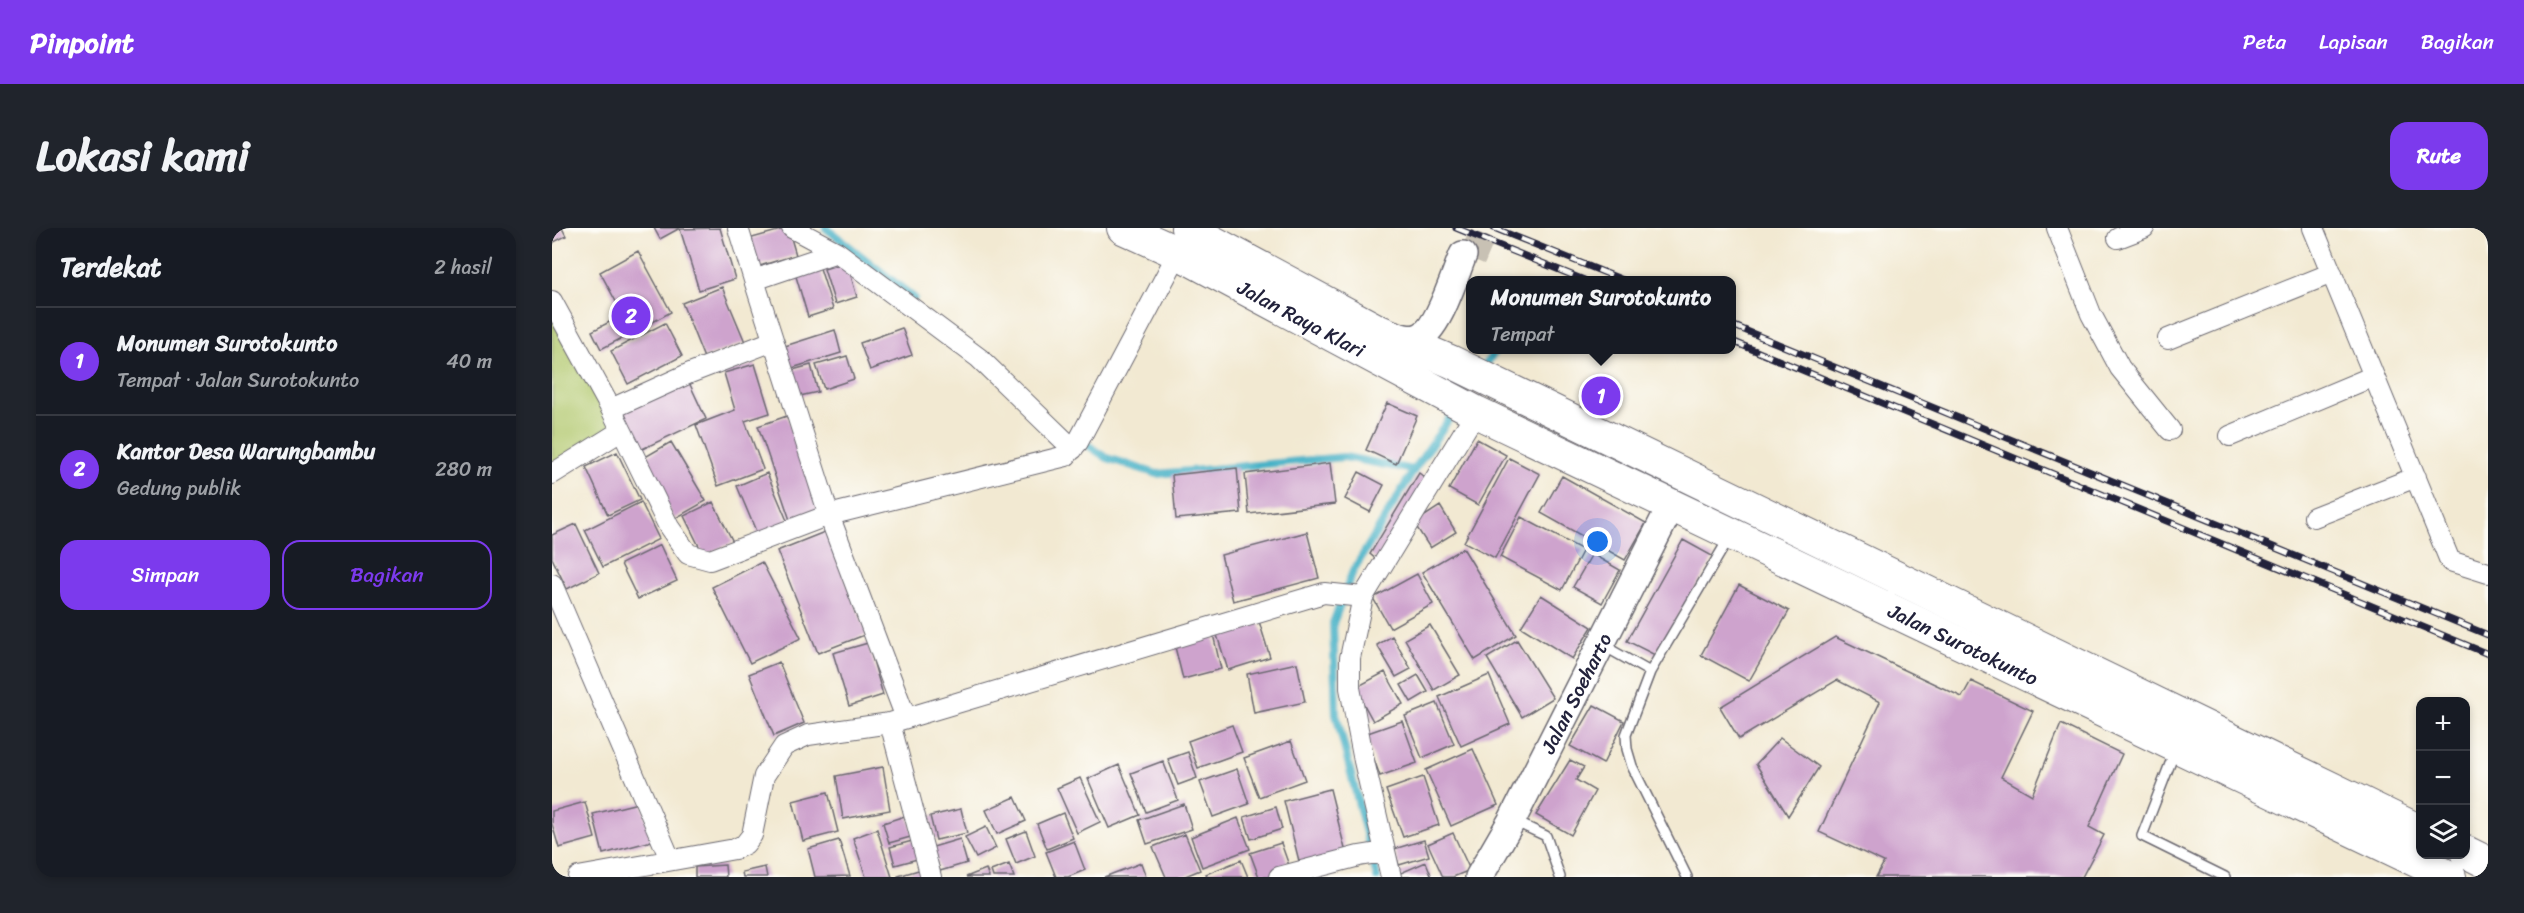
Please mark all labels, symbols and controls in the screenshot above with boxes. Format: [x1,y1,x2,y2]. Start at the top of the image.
text: Pinpoint [30,18,134,67]
text: Peta [2243,23,2286,61]
text: Lapisan [2319,23,2388,61]
text: Bagikan [2421,23,2494,61]
text: Lokasi kami [36,119,249,193]
button: Rute [2390,122,2488,190]
text: Terdekat [60,244,161,290]
text: 2 hasil [434,250,492,285]
street label: Jalan Raya Klari [1230,270,1372,367]
popup [1466,276,1736,354]
text: Monumen Surotokunto [1491,278,1711,317]
pin: 2 [612,294,650,338]
text: Tempat [1491,317,1554,352]
text: Monumen Surotokunto [117,324,337,363]
text: 1 [75,344,84,379]
text: 40 m [446,344,492,379]
text: Tempat · Jalan Surotokunto [117,363,359,398]
pin: 1 [1582,374,1620,418]
text: Kantor Desa Warungbambu [117,432,375,471]
text: 2 [74,452,85,487]
text: 280 m [435,452,492,487]
text: Gedung publik [117,471,241,506]
your location [1583,527,1612,556]
button: Simpan [60,540,270,610]
button: Bagikan [282,540,492,610]
street label: Jalan Surotokunto [1881,593,2044,695]
street label: Jalan Soeharto [1530,627,1622,761]
map controls [2416,697,2470,859]
button: + [2416,697,2470,751]
button: − [2416,751,2470,805]
button: layers [2416,805,2470,859]

